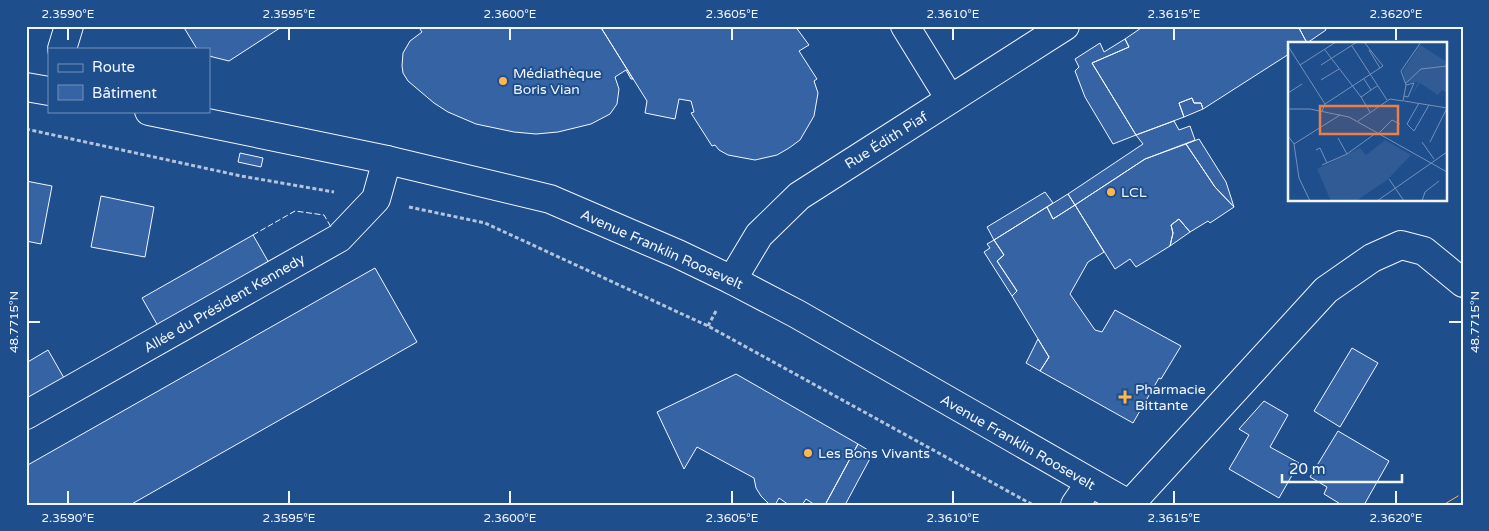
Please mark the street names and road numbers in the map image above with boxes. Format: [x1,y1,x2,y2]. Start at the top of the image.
street label: Rue Édith Piaf [842,108,931,173]
street label: Avenue Franklin Roosevelt [578,206,746,293]
street label: Allée du Président Kennedy [141,250,308,357]
street label: Avenue Franklin Roosevelt [937,391,1099,494]

